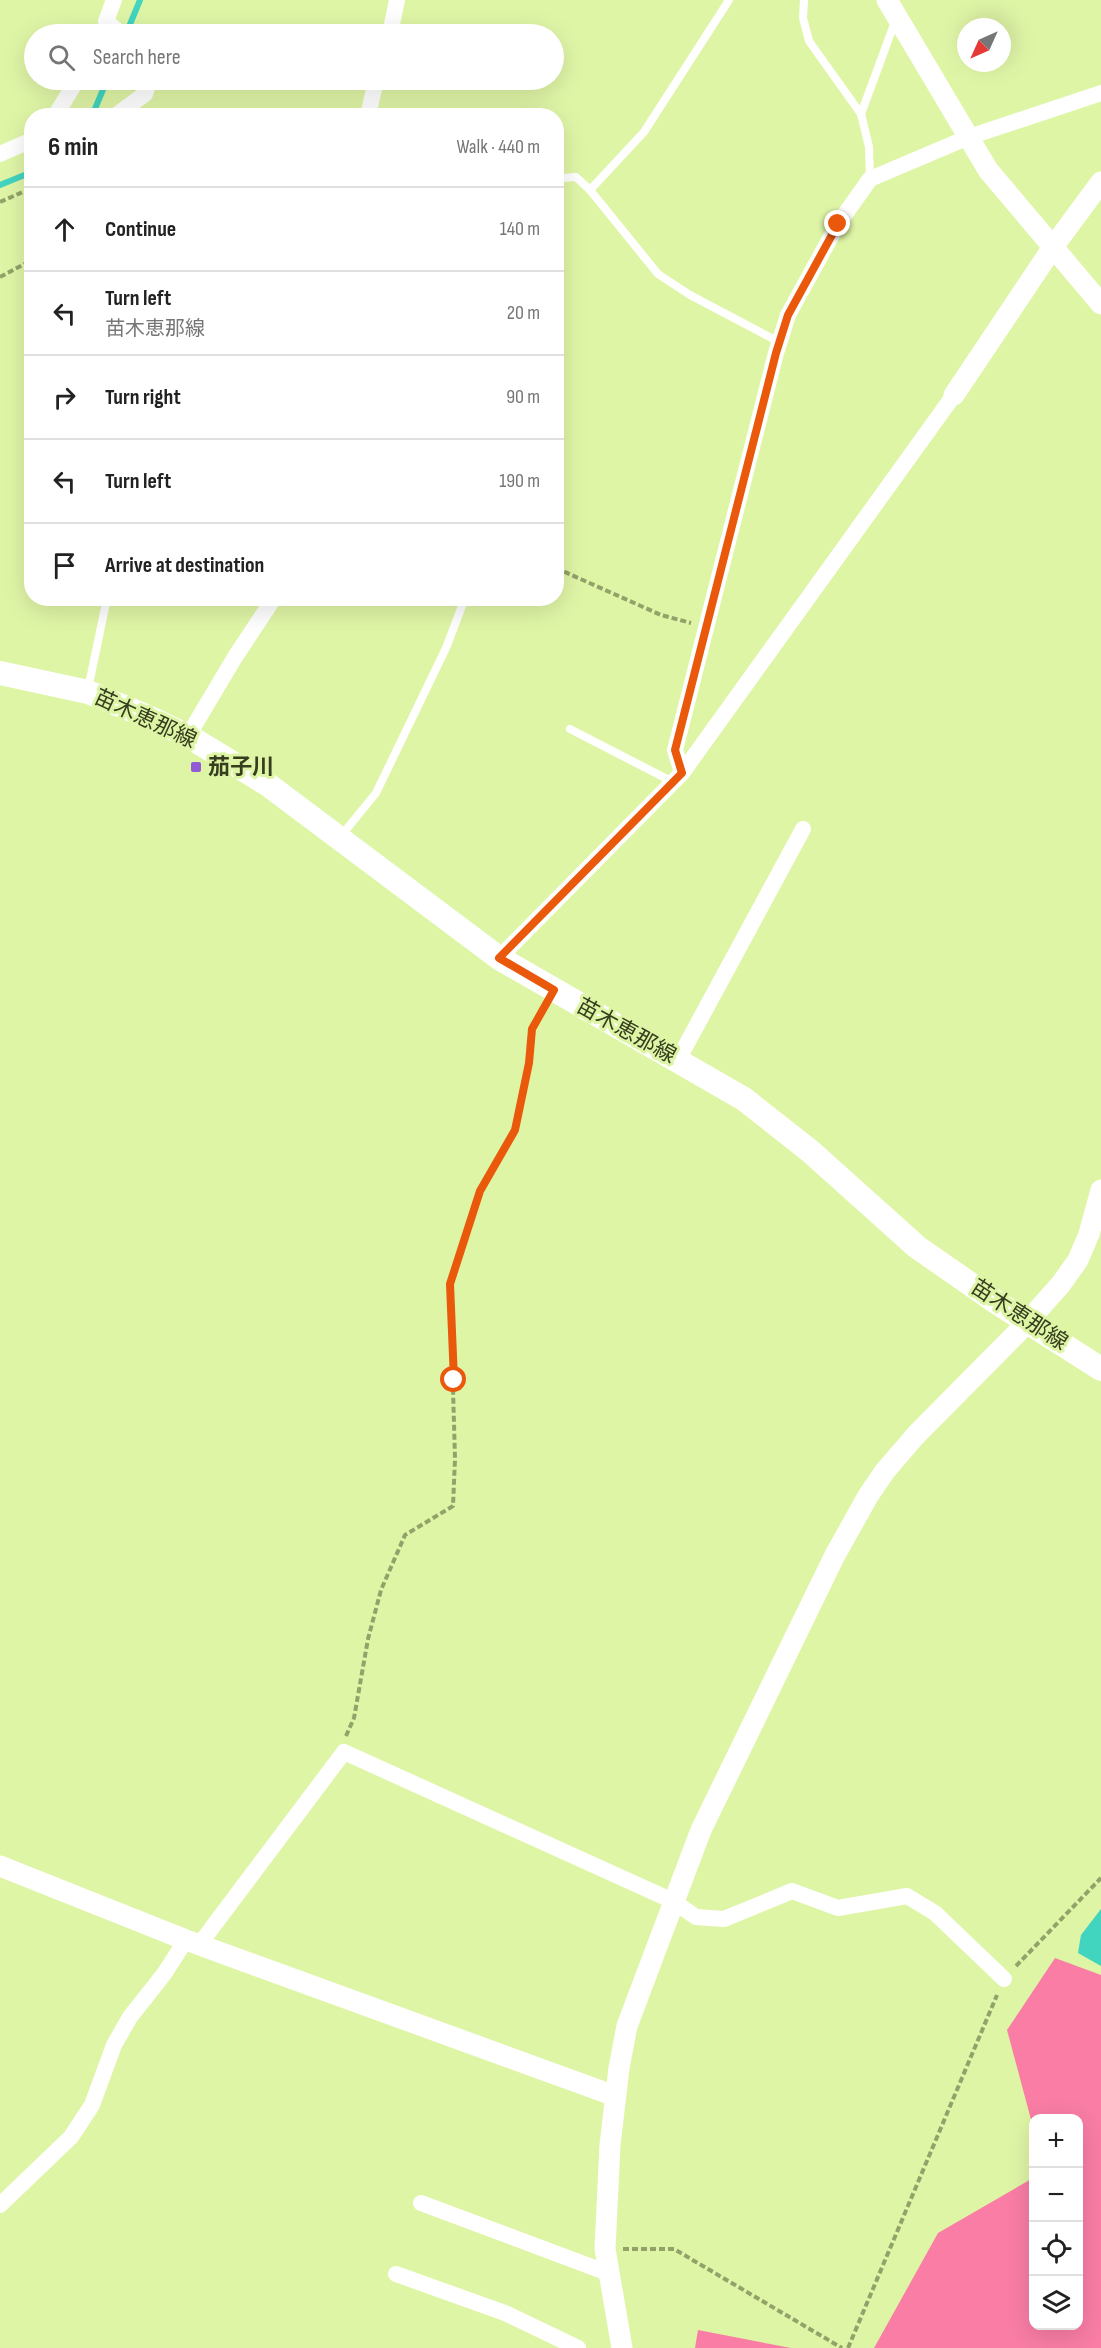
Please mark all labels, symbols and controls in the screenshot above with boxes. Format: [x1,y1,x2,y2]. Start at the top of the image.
north arrow [957,18,1011,72]
search box [24,24,564,90]
icon: search [45,41,78,74]
text: Search here [93,44,180,71]
text: 6 min [48,132,98,163]
text: Walk · 440 m [456,135,540,159]
route end [824,210,850,236]
icon: ahead [48,213,81,246]
text: Continue [105,216,176,243]
text: 140 m [500,217,540,241]
text: Turn left [105,285,171,312]
icon: left [48,297,81,330]
text: 20 m [507,301,540,325]
text: 苗木恵那線 [105,317,205,341]
icon: right [48,381,81,414]
text: Turn right [105,384,181,411]
text: 90 m [506,385,540,409]
icon: left [48,465,81,498]
text: Turn left [105,468,171,495]
text: 190 m [499,469,540,493]
icon: arrive [48,549,81,582]
text: Arrive at destination [105,552,264,579]
street label: 苗木恵那線 [89,684,201,754]
place label: 茄子川 [208,754,274,781]
marker: 茄子川 [189,760,203,774]
street label: 苗木恵那線 [571,993,681,1069]
street label: 苗木恵那線 [966,1274,1072,1356]
route start [440,1366,466,1392]
map controls [1029,2114,1083,2330]
button: + [1029,2114,1083,2168]
button: − [1029,2168,1083,2222]
button: locate [1029,2222,1083,2276]
button: layers [1029,2276,1083,2330]

